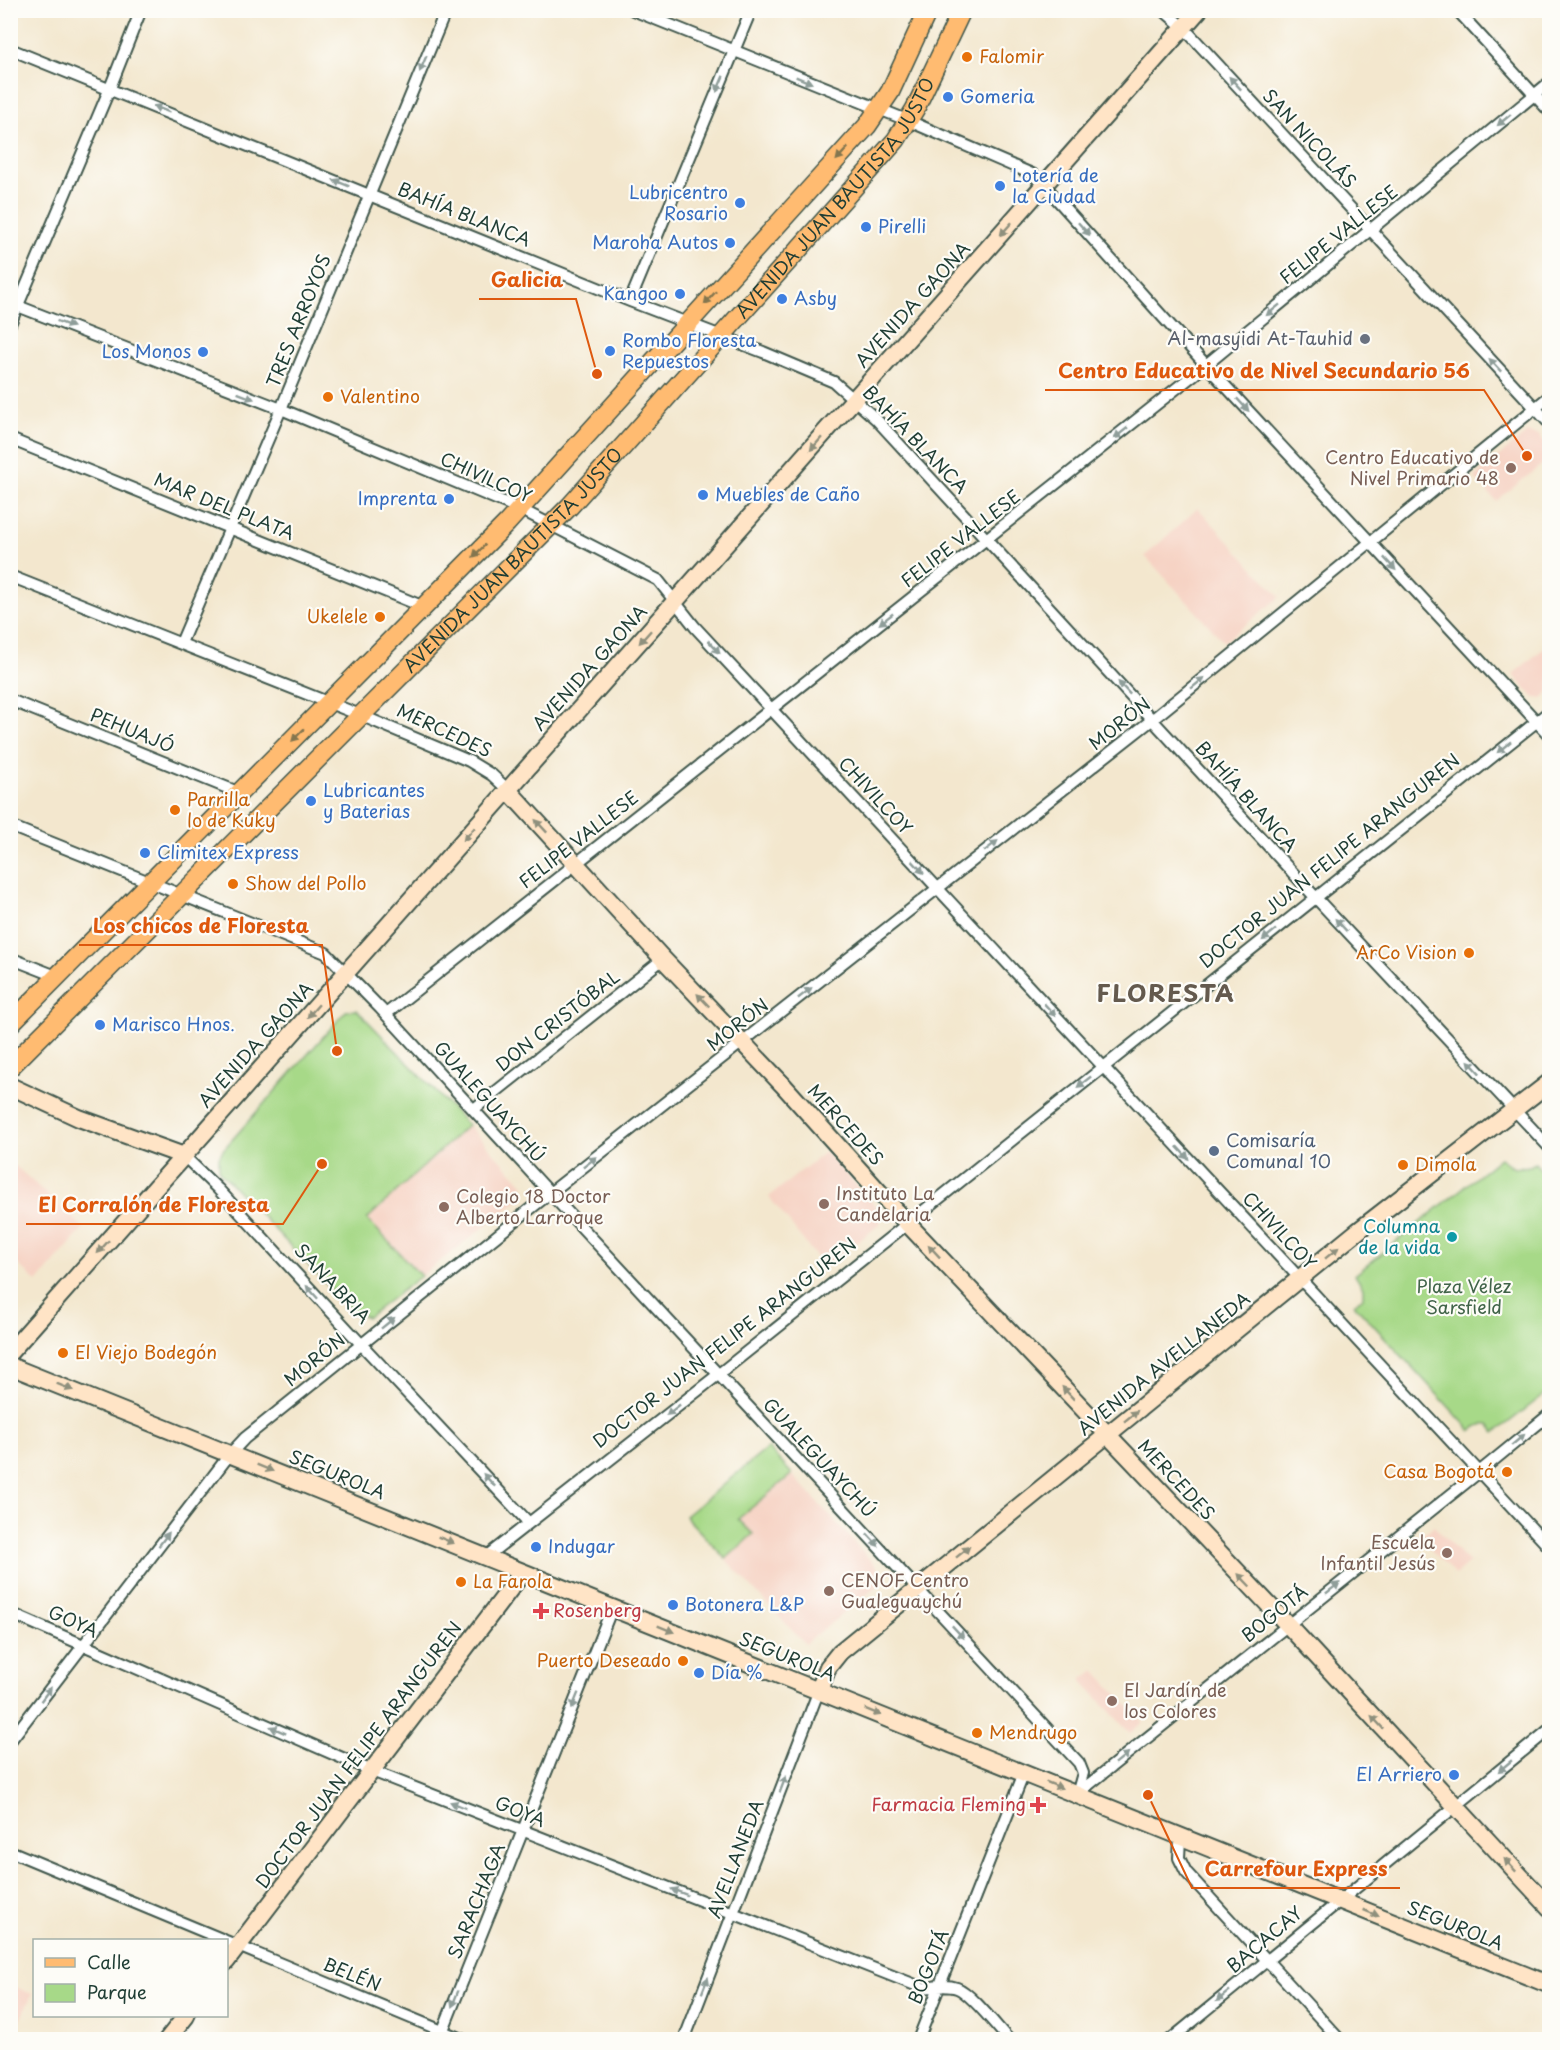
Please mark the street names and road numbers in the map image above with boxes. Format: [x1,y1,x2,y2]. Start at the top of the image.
street label: AVENIDA JUAN BAUTISTA JUSTO [728,73,940,324]
street label: SAN NICOLÁS [1257,82,1363,193]
street label: BAHÍA BLANCA [394,175,535,253]
street label: FELIPE VALLESE [1273,178,1403,290]
street label: AVENIDA GAONA [848,235,976,373]
street label: TRES ARROYOS [259,250,337,391]
street label: BAHÍA BLANCA [857,379,975,499]
street label: AVENIDA JUAN BAUTISTA JUSTO [396,441,628,678]
street label: CHIVILCOY [436,444,537,509]
street label: MAR DEL PLATA [150,465,299,546]
street label: FELIPE VALLESE [895,482,1026,593]
street label: AVENIDA GAONA [525,598,653,736]
street label: MORÓN [1082,690,1156,756]
street label: MERCEDES [393,696,497,763]
street label: PEHUAJÓ [86,700,179,759]
street label: BAHÍA BLANCA [1190,734,1305,858]
street label: DOCTOR JUAN FELIPE ARANGUREN [1193,746,1465,974]
street label: CHIVILCOY [833,750,919,840]
street label: FELIPE VALLESE [513,783,644,894]
street label: DON CRISTÓBAL [489,963,625,1077]
street label: AVENIDA GAONA [191,975,319,1113]
street label: MORÓN [700,991,774,1057]
street label: GUALEGUAYCHÚ [428,1034,552,1168]
street label: MERCEDES [802,1077,890,1171]
street label: CHIVILCOY [1237,1185,1323,1275]
street label: DOCTOR JUAN FELIPE ARANGUREN [586,1230,862,1454]
street label: SANABRIA [289,1237,378,1329]
street label: AVENIDA AVELLANEDA [1071,1285,1255,1441]
street label: MORÓN [278,1326,351,1392]
street label: GUALEGUAYCHÚ [757,1391,883,1523]
street label: MERCEDES [1132,1433,1222,1525]
street label: SEGUROLA [285,1442,390,1505]
street label: BOGOTÁ [1235,1578,1313,1648]
street label: GOYA [44,1598,103,1644]
street label: DOCTOR JUAN FELIPE ARANGUREN [248,1615,467,1893]
street label: SEGUROLA [735,1624,840,1687]
street label: GOYA [491,1788,550,1833]
street label: AVELLANEDA [700,1795,770,1922]
street label: SARACHAGA [440,1838,511,1962]
street label: SEGUROLA [1403,1893,1508,1956]
street label: BACACAY [1220,1899,1308,1979]
street label: BOGOTÁ [900,1925,955,2008]
street label: BELÉN [320,1950,386,1997]

